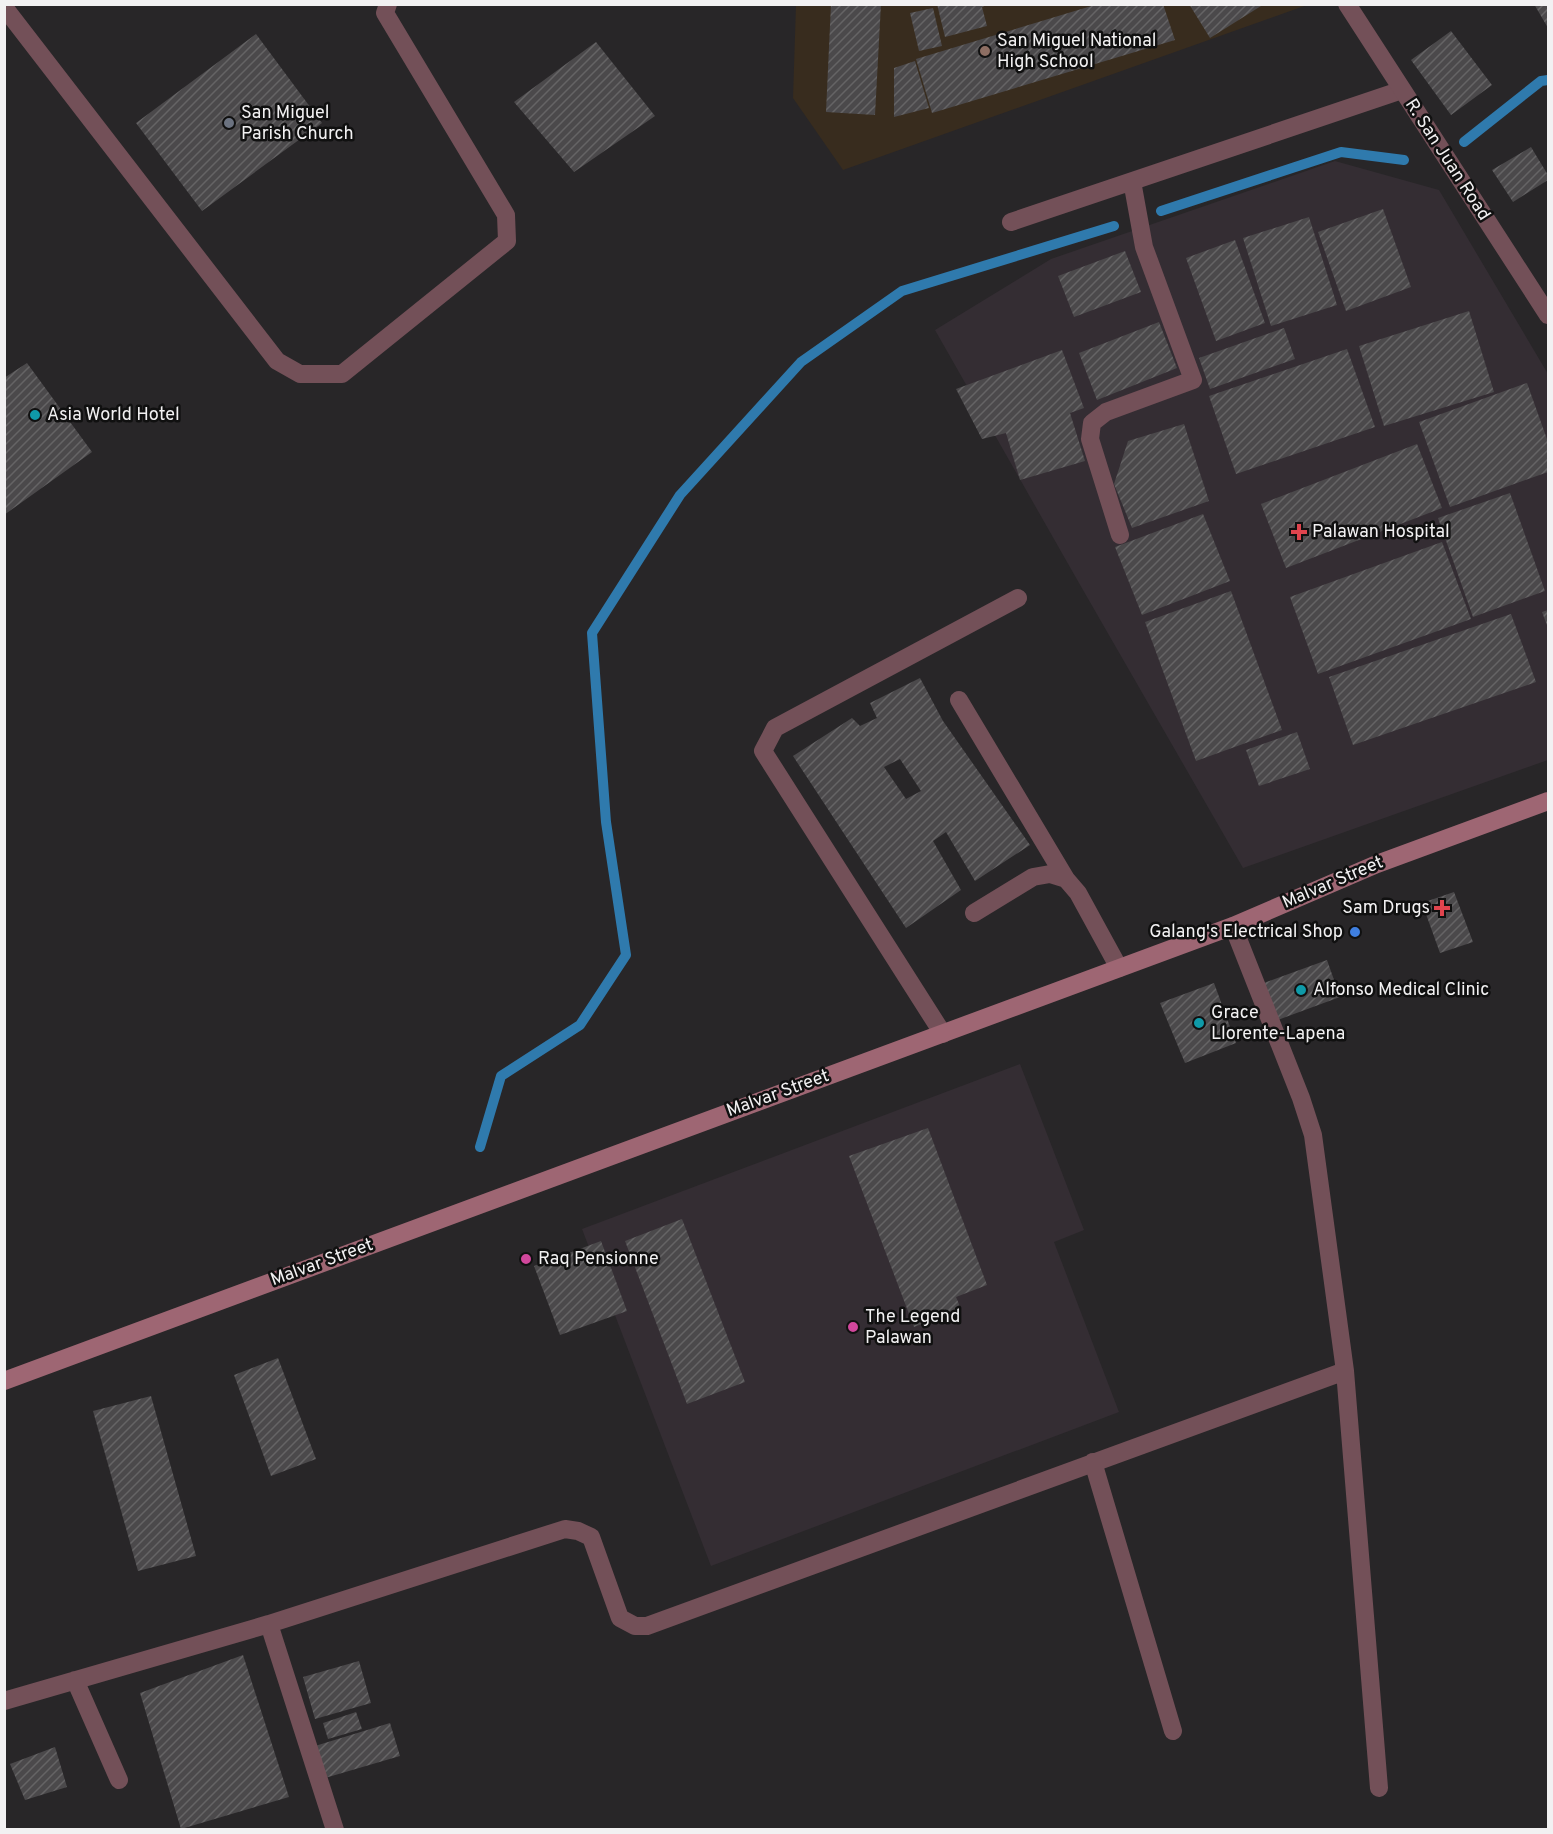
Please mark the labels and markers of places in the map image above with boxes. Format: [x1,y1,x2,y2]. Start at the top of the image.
place label: San Miguel National High School [997,30,1156,74]
marker: San Miguel National High School [978,44,992,58]
place label: San Miguel Parish Church [241,102,354,146]
marker: San Miguel Parish Church [222,116,236,130]
place label: Asia World Hotel [47,404,180,427]
marker: Asia World Hotel [28,408,42,422]
place label: Palawan Hospital [1312,521,1450,544]
marker: Palawan Hospital [1290,523,1308,541]
place label: Sam Drugs [1342,897,1430,920]
marker: Sam Drugs [1435,901,1449,915]
place label: Galang's Electrical Shop [1149,921,1343,944]
marker: Galang's Electrical Shop [1348,925,1362,939]
place label: Alfonso Medical Clinic [1313,979,1489,1002]
marker: Alfonso Medical Clinic [1294,983,1308,997]
place label: Grace Llorente-Lapena [1211,1002,1345,1046]
marker: Grace Llorente-Lapena [1192,1016,1206,1030]
place label: Raq Pensionne [538,1248,659,1271]
marker: Raq Pensionne [519,1252,533,1266]
place label: The Legend Palawan [865,1306,960,1350]
marker: The Legend Palawan [846,1320,860,1334]

